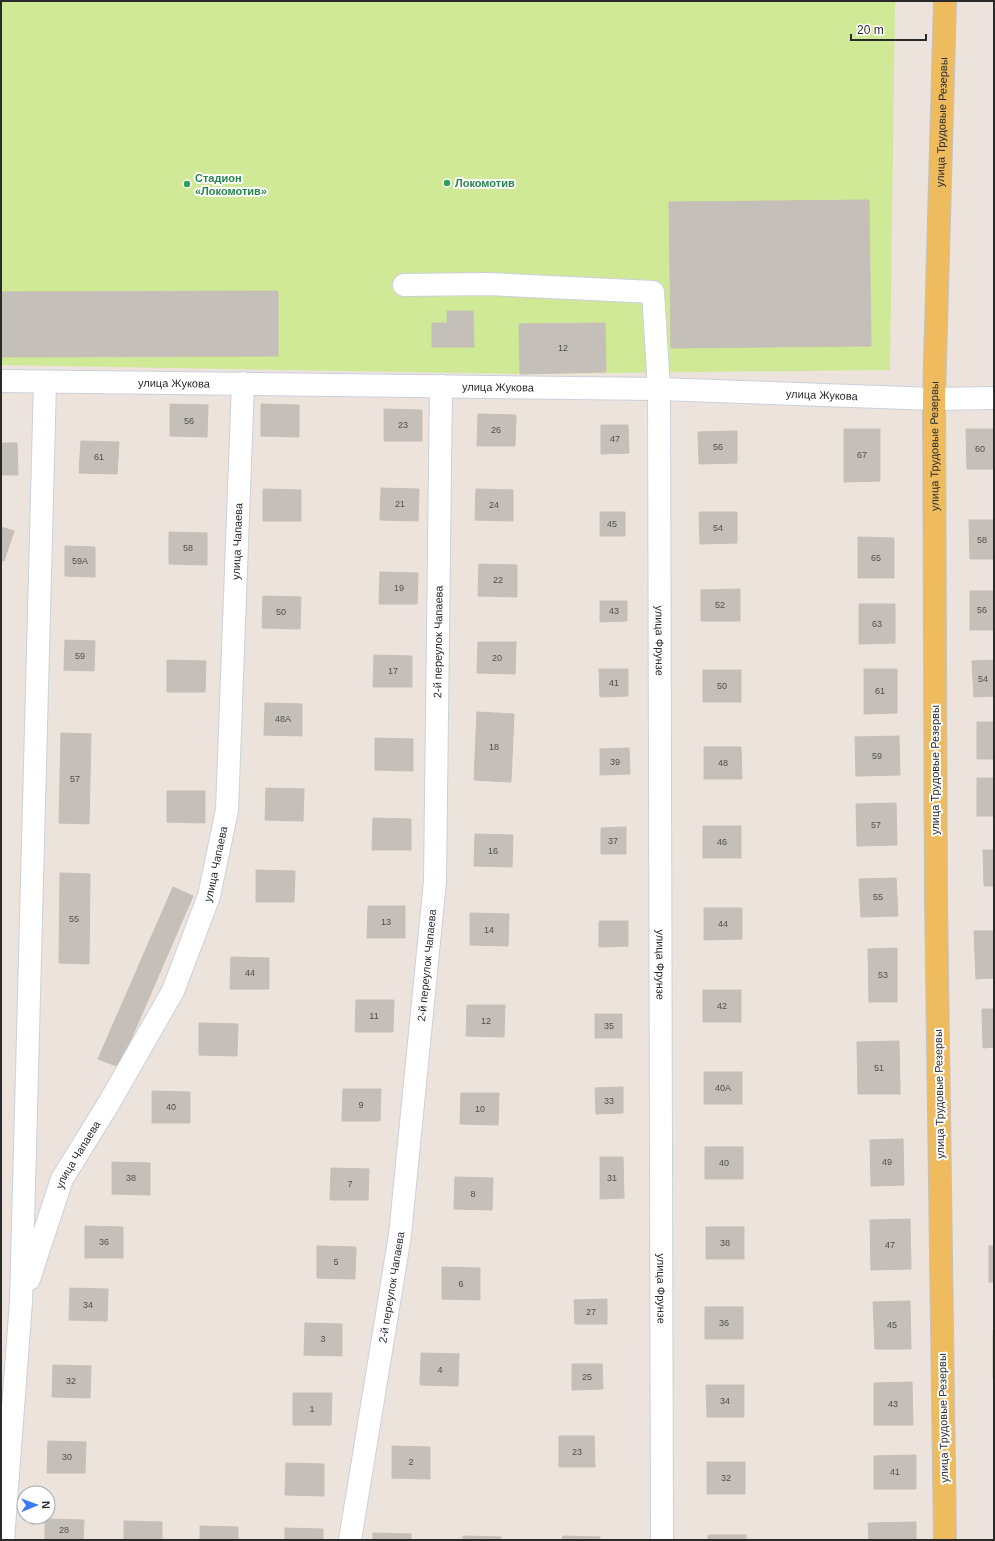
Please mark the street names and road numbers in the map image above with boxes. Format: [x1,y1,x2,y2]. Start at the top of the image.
street label: улица Трудовые Резервы [934,57,949,187]
street label: улица Жукова [138,377,211,390]
street label: улица Жукова [462,381,535,393]
street label: улица Трудовые Резервы [928,381,940,511]
street label: улица Жукова [786,388,859,402]
street label: улица Чапаева [230,502,245,580]
street label: 2-й переулок Чапаева [431,585,445,698]
street label: улица Фрунзе [654,605,666,676]
street label: улица Трудовые Резервы [929,705,941,835]
street label: улица Чапаева [201,824,230,903]
street label: 2-й переулок Чапаева [415,908,438,1022]
street label: улица Фрунзе [654,929,667,1000]
street label: улица Трудовые Резервы [932,1029,946,1159]
street label: улица Чапаева [53,1118,103,1190]
street label: 2-й переулок Чапаева [376,1230,406,1344]
street label: улица Фрунзе [655,1253,667,1324]
street label: улица Трудовые Резервы [936,1353,950,1483]

